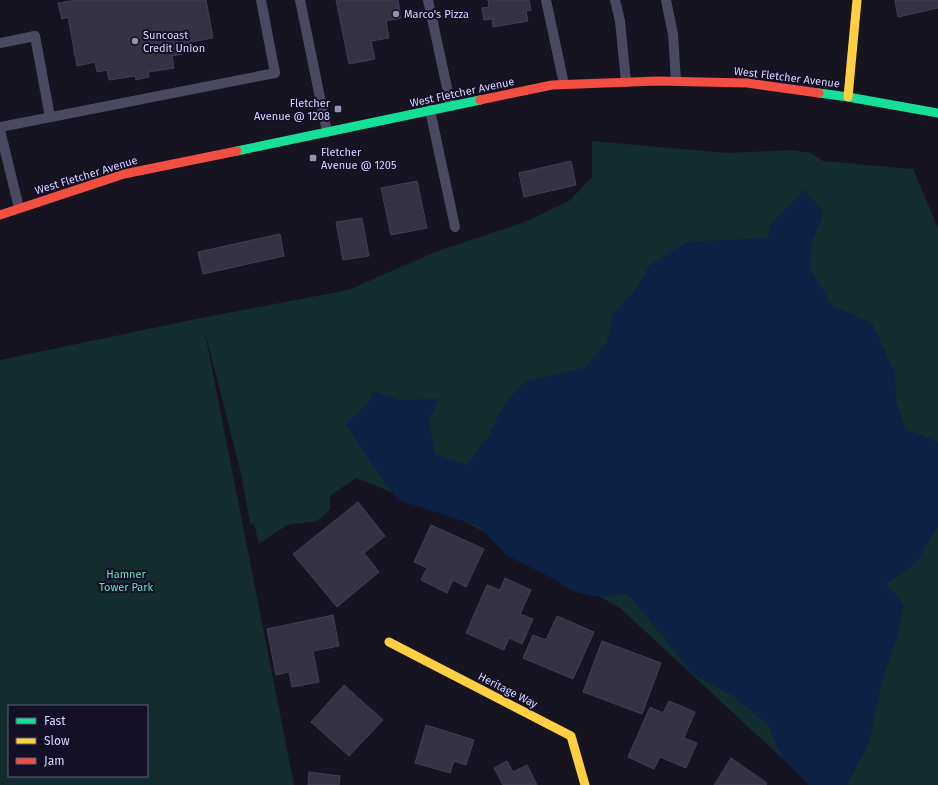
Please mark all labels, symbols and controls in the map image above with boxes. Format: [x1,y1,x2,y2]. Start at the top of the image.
place label: Marco's Pizza [404,8,469,21]
marker: Marco's Pizza [391,9,401,19]
place label: Suncoast Credit Union [143,29,205,55]
marker: Suncoast Credit Union [130,36,140,46]
street label: West Fletcher Avenue [733,65,841,90]
street label: West Fletcher Avenue [409,75,516,110]
place label: Fletcher Avenue @ 1208 [254,97,331,123]
marker: Fletcher Avenue @ 1208 [333,104,343,114]
place label: Fletcher Avenue @ 1205 [321,146,397,172]
marker: Fletcher Avenue @ 1205 [308,153,318,163]
street label: West Fletcher Avenue [33,154,139,197]
park label: Hamner Tower Park [99,568,153,594]
street label: Heritage Way [476,670,540,711]
legend [8,705,148,777]
text: Fast [44,714,66,728]
text: Slow [44,734,70,748]
text: Jam [44,754,64,768]

